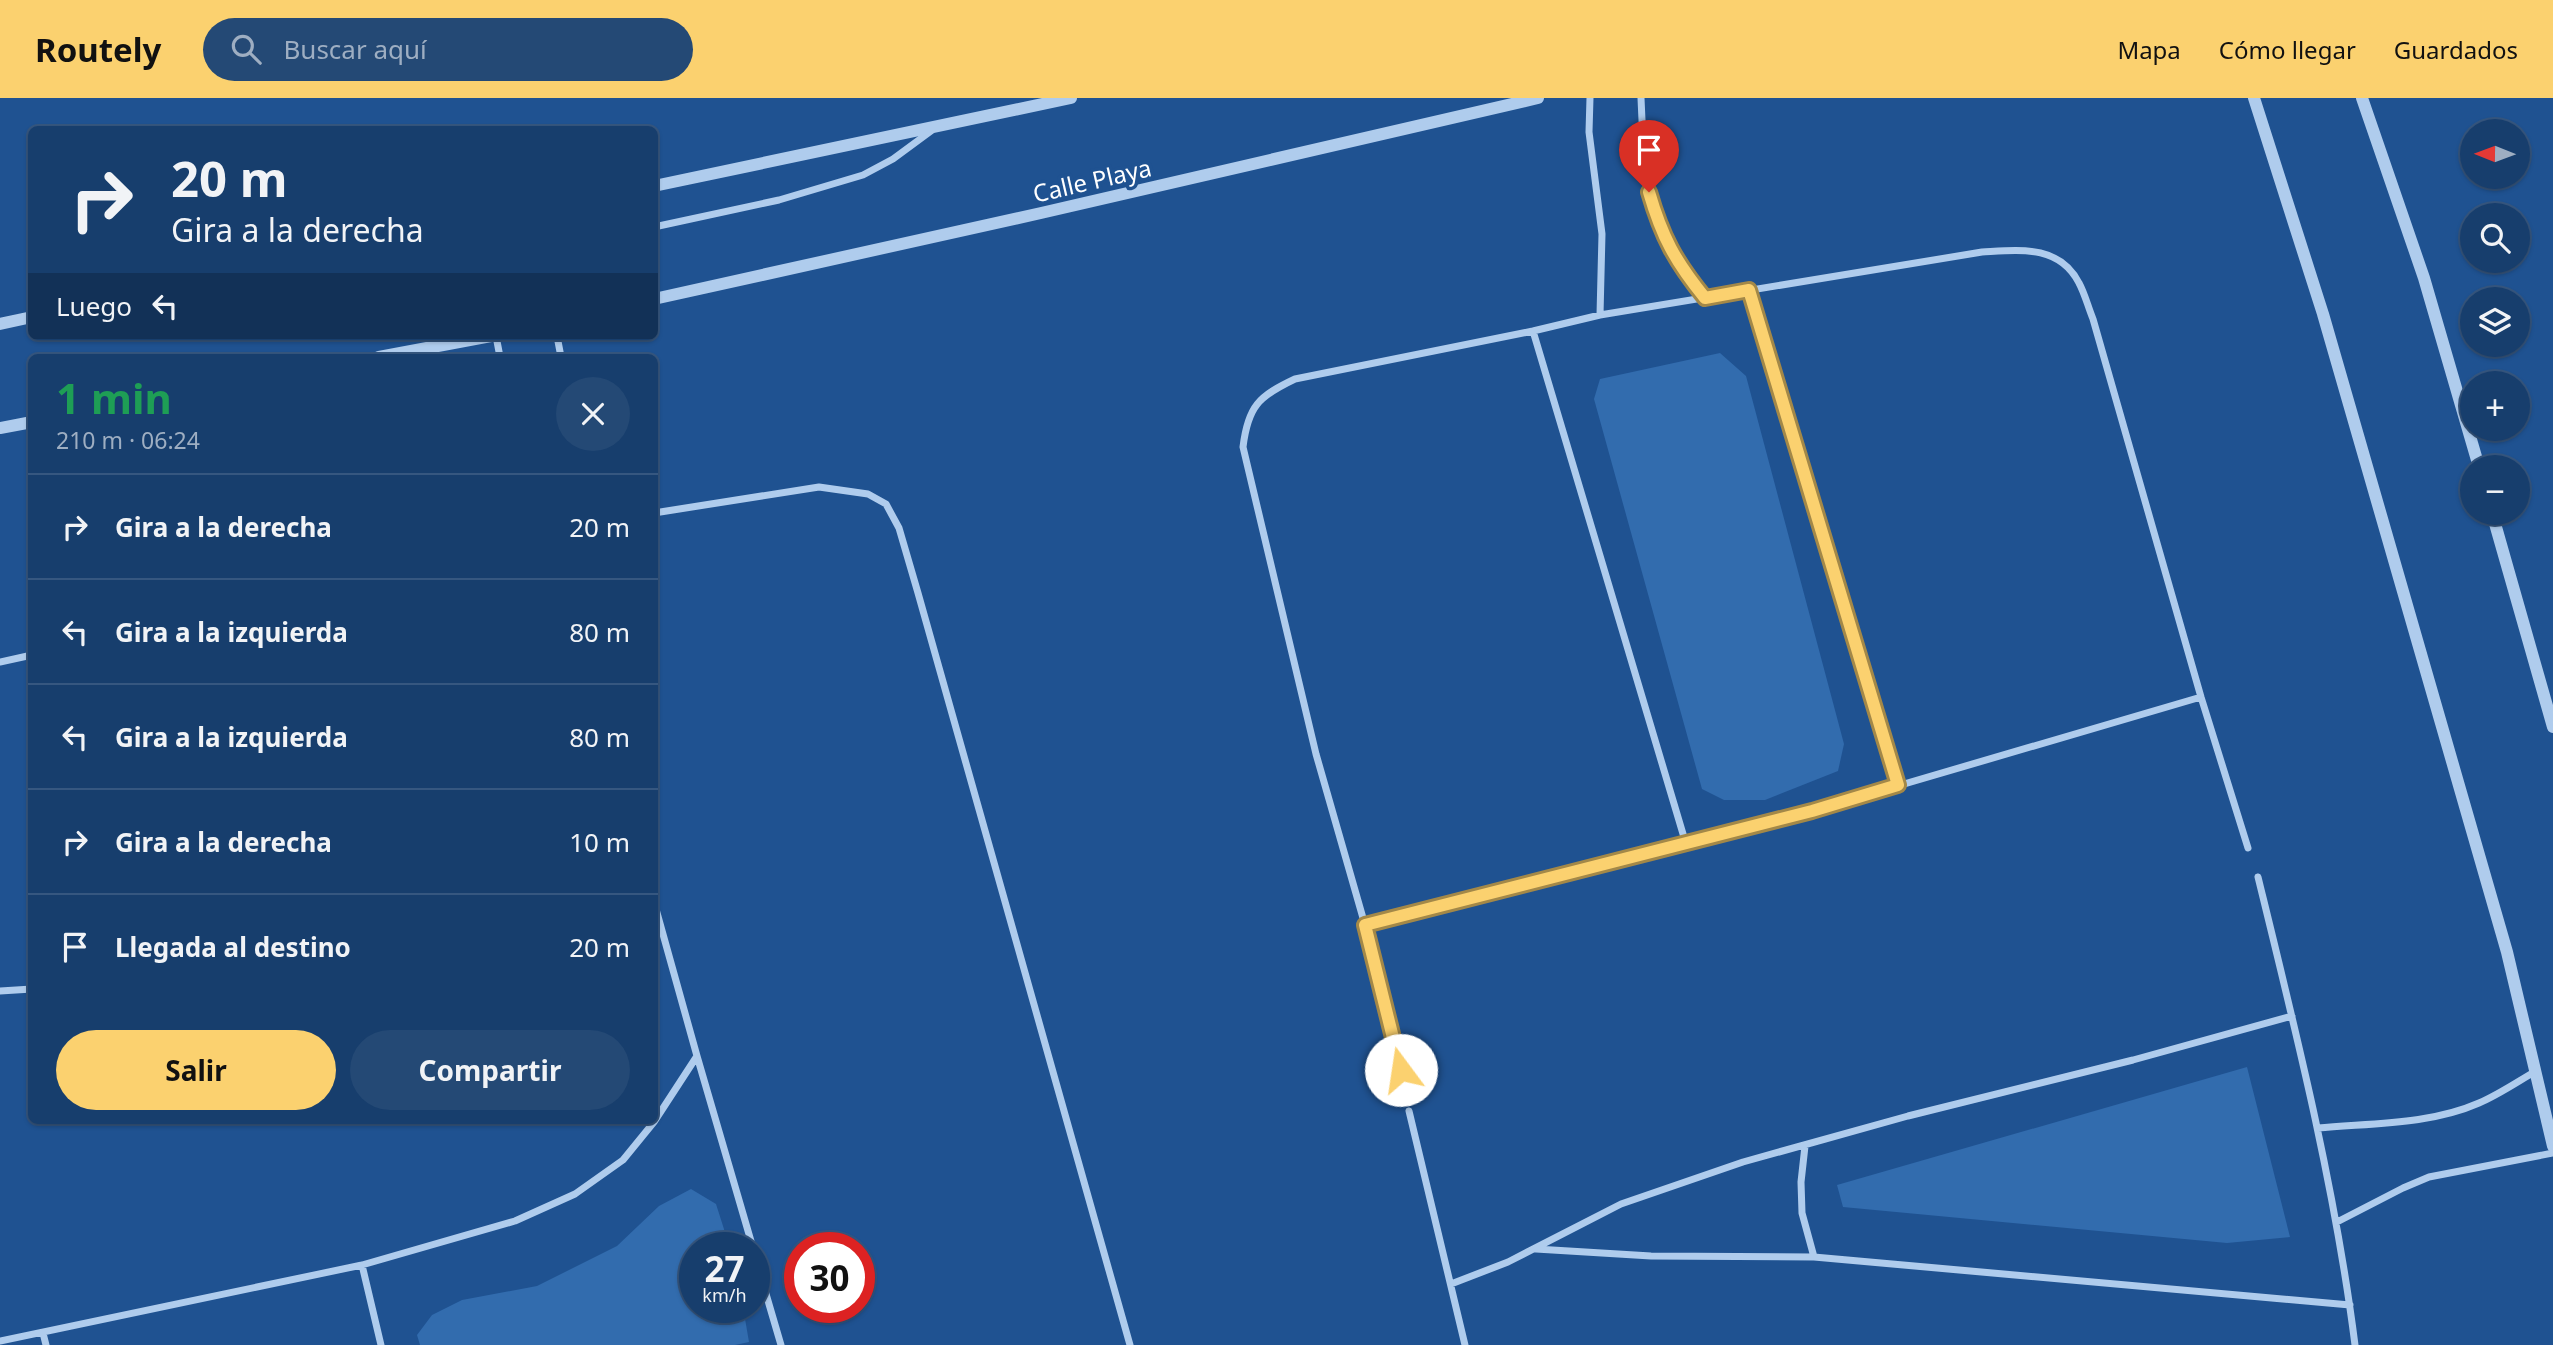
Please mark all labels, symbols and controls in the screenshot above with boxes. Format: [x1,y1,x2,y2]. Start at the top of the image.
search box [203,18,693,81]
text: Routely [35,27,161,72]
icon: search [227,30,265,68]
text: Buscar aquí [283,31,427,67]
text: Mapa [2117,33,2181,66]
text: Cómo llegar [2219,33,2356,66]
text: Guardados [2394,33,2518,66]
north arrow [2460,119,2530,189]
map controls [2460,119,2530,525]
pin [1619,120,1679,192]
icon: arrive [1630,131,1668,169]
text: 20 m [171,145,288,211]
street label: Calle Playa [1029,150,1155,210]
icon: right [56,154,147,245]
button: search [2460,203,2530,273]
text: Gira a la derecha [171,208,424,251]
icon: left [146,287,184,325]
button: layers [2460,287,2530,357]
text: Luego [56,288,132,324]
text: 1 min [56,369,172,426]
button: + [2460,371,2530,441]
button: close [556,377,630,451]
text: 210 m · 06:24 [56,424,200,456]
button: − [2460,455,2530,525]
icon: right [56,508,94,546]
text: Gira a la derecha [115,509,332,545]
text: 20 m [569,509,630,545]
icon: left [56,613,94,651]
text: Gira a la izquierda [115,614,348,650]
text: 80 m [569,614,630,650]
icon: left [56,718,94,756]
text: Gira a la izquierda [115,719,348,755]
text: 80 m [569,719,630,755]
icon: right [56,823,94,861]
text: Gira a la derecha [115,824,332,860]
text: 10 m [569,824,630,860]
icon: arrive [56,928,94,966]
text: Llegada al destino [115,929,351,965]
text: 20 m [569,929,630,965]
button: Salir [56,1030,336,1110]
button: Compartir [350,1030,630,1110]
position arrow [1364,1033,1438,1107]
speed limit sign: 30 [784,1232,875,1323]
text: 27 [704,1245,745,1292]
text: km/h [702,1283,747,1307]

